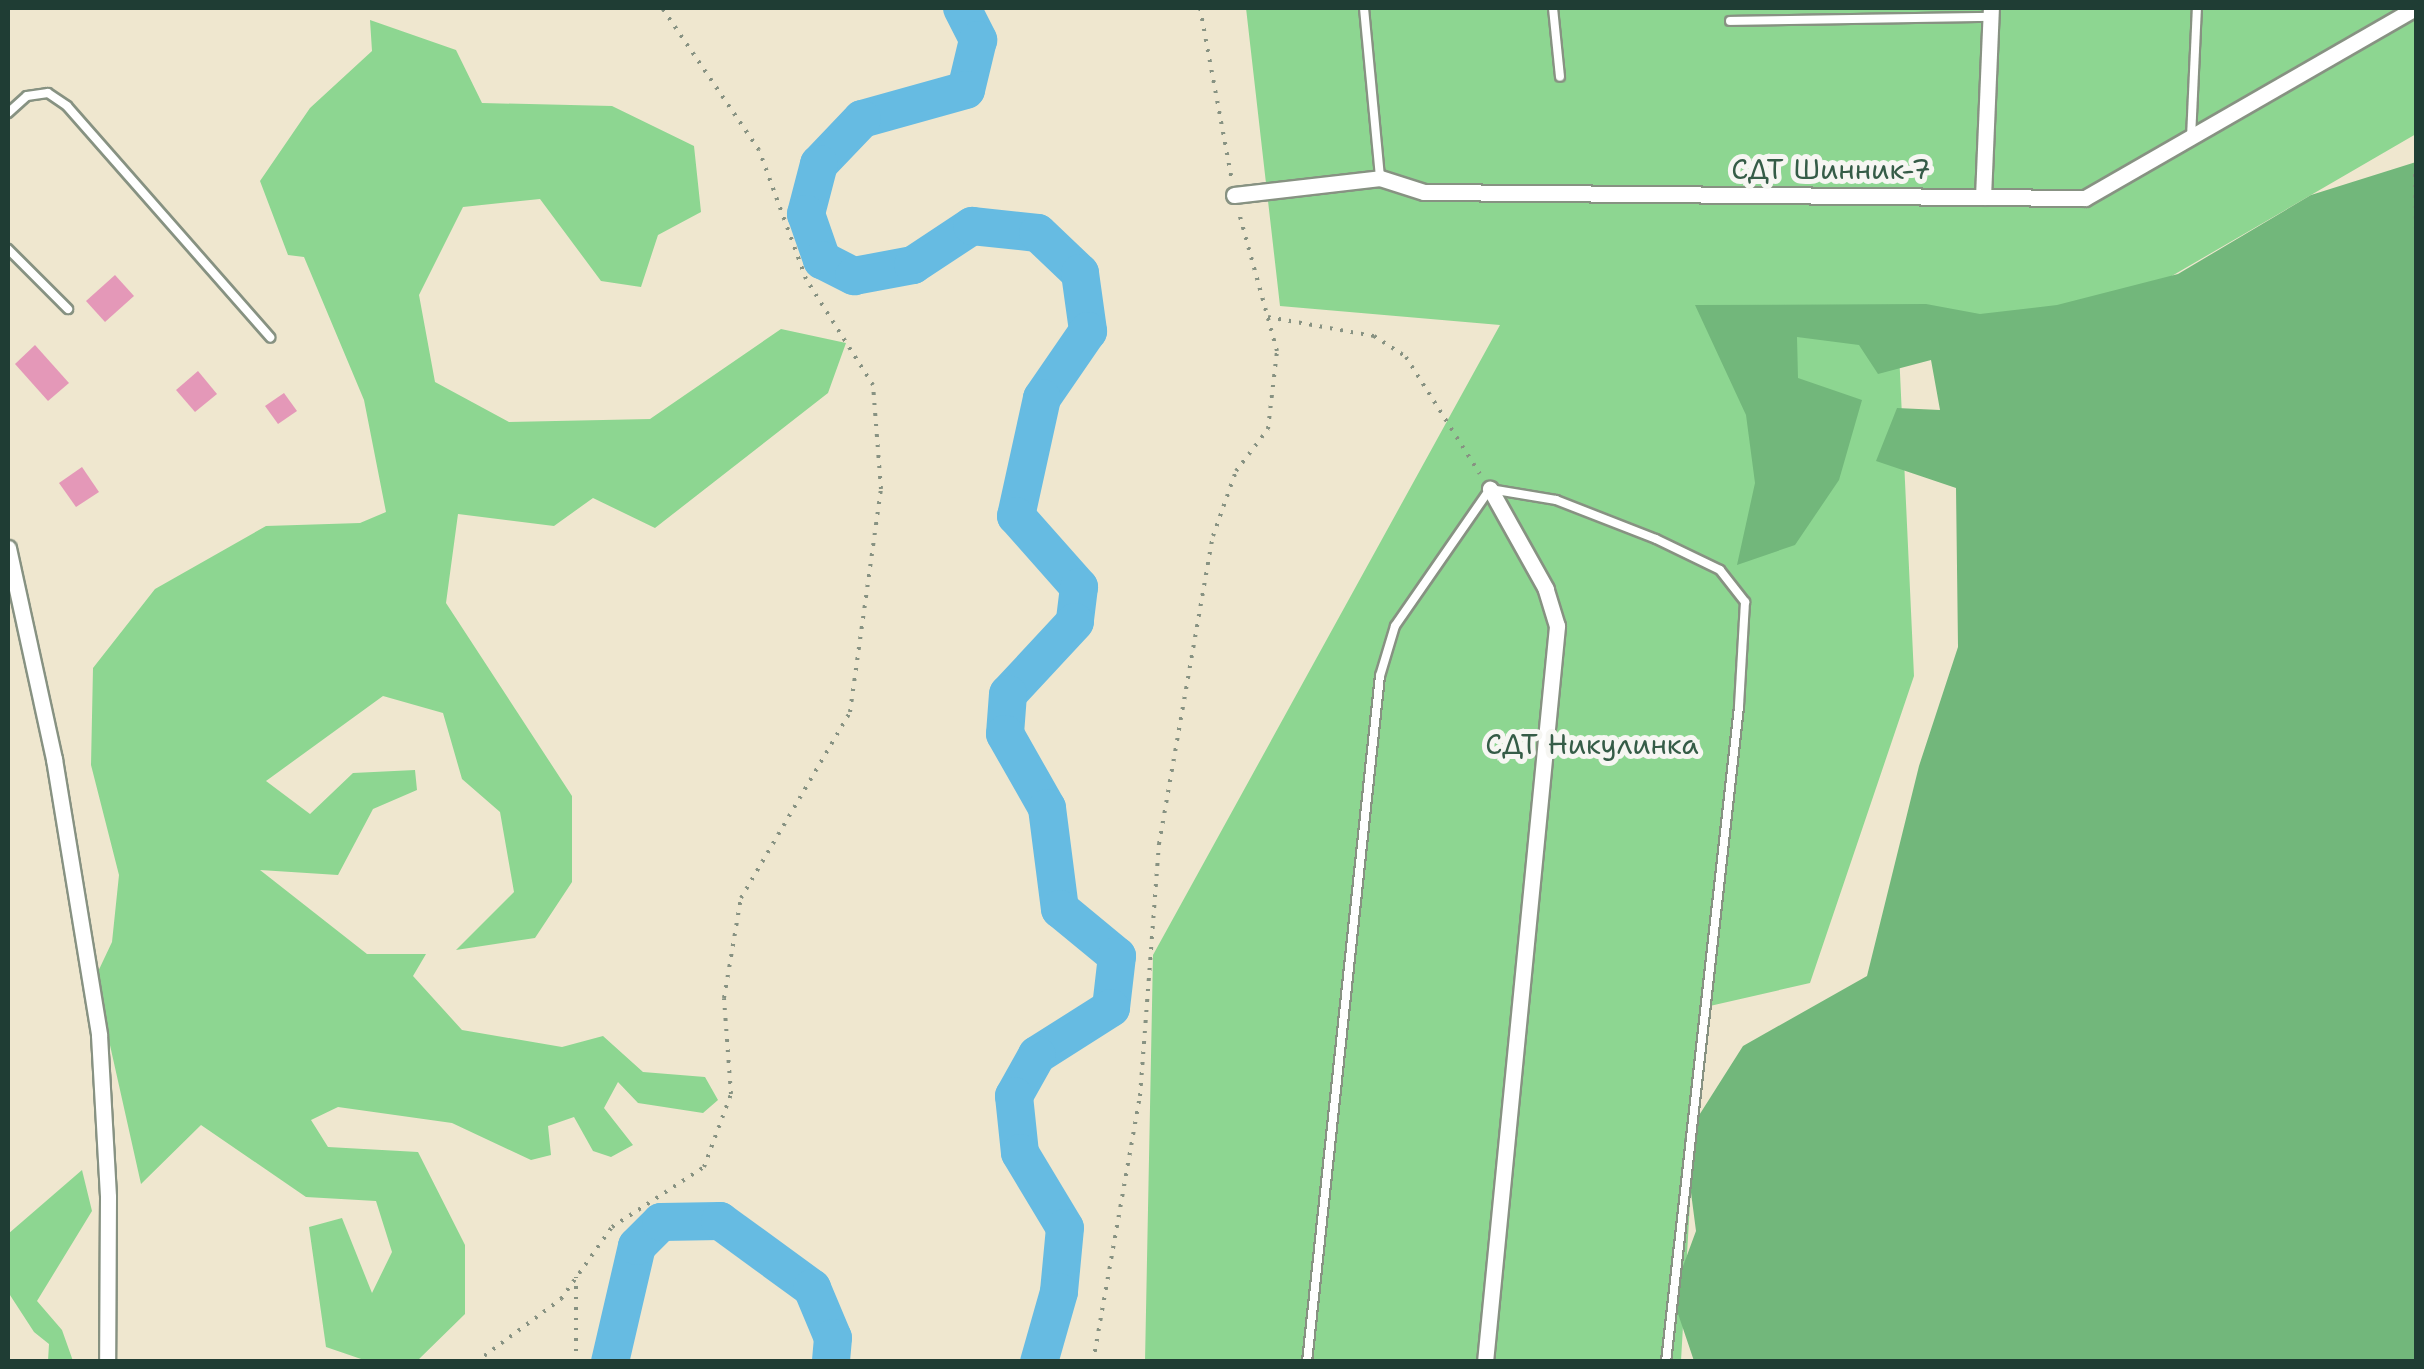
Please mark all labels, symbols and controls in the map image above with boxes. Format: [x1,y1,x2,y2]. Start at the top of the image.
park label: СДТ Шинник-7 [1731,152,1931,186]
park label: СДТ Никулинка [1485,727,1699,761]

